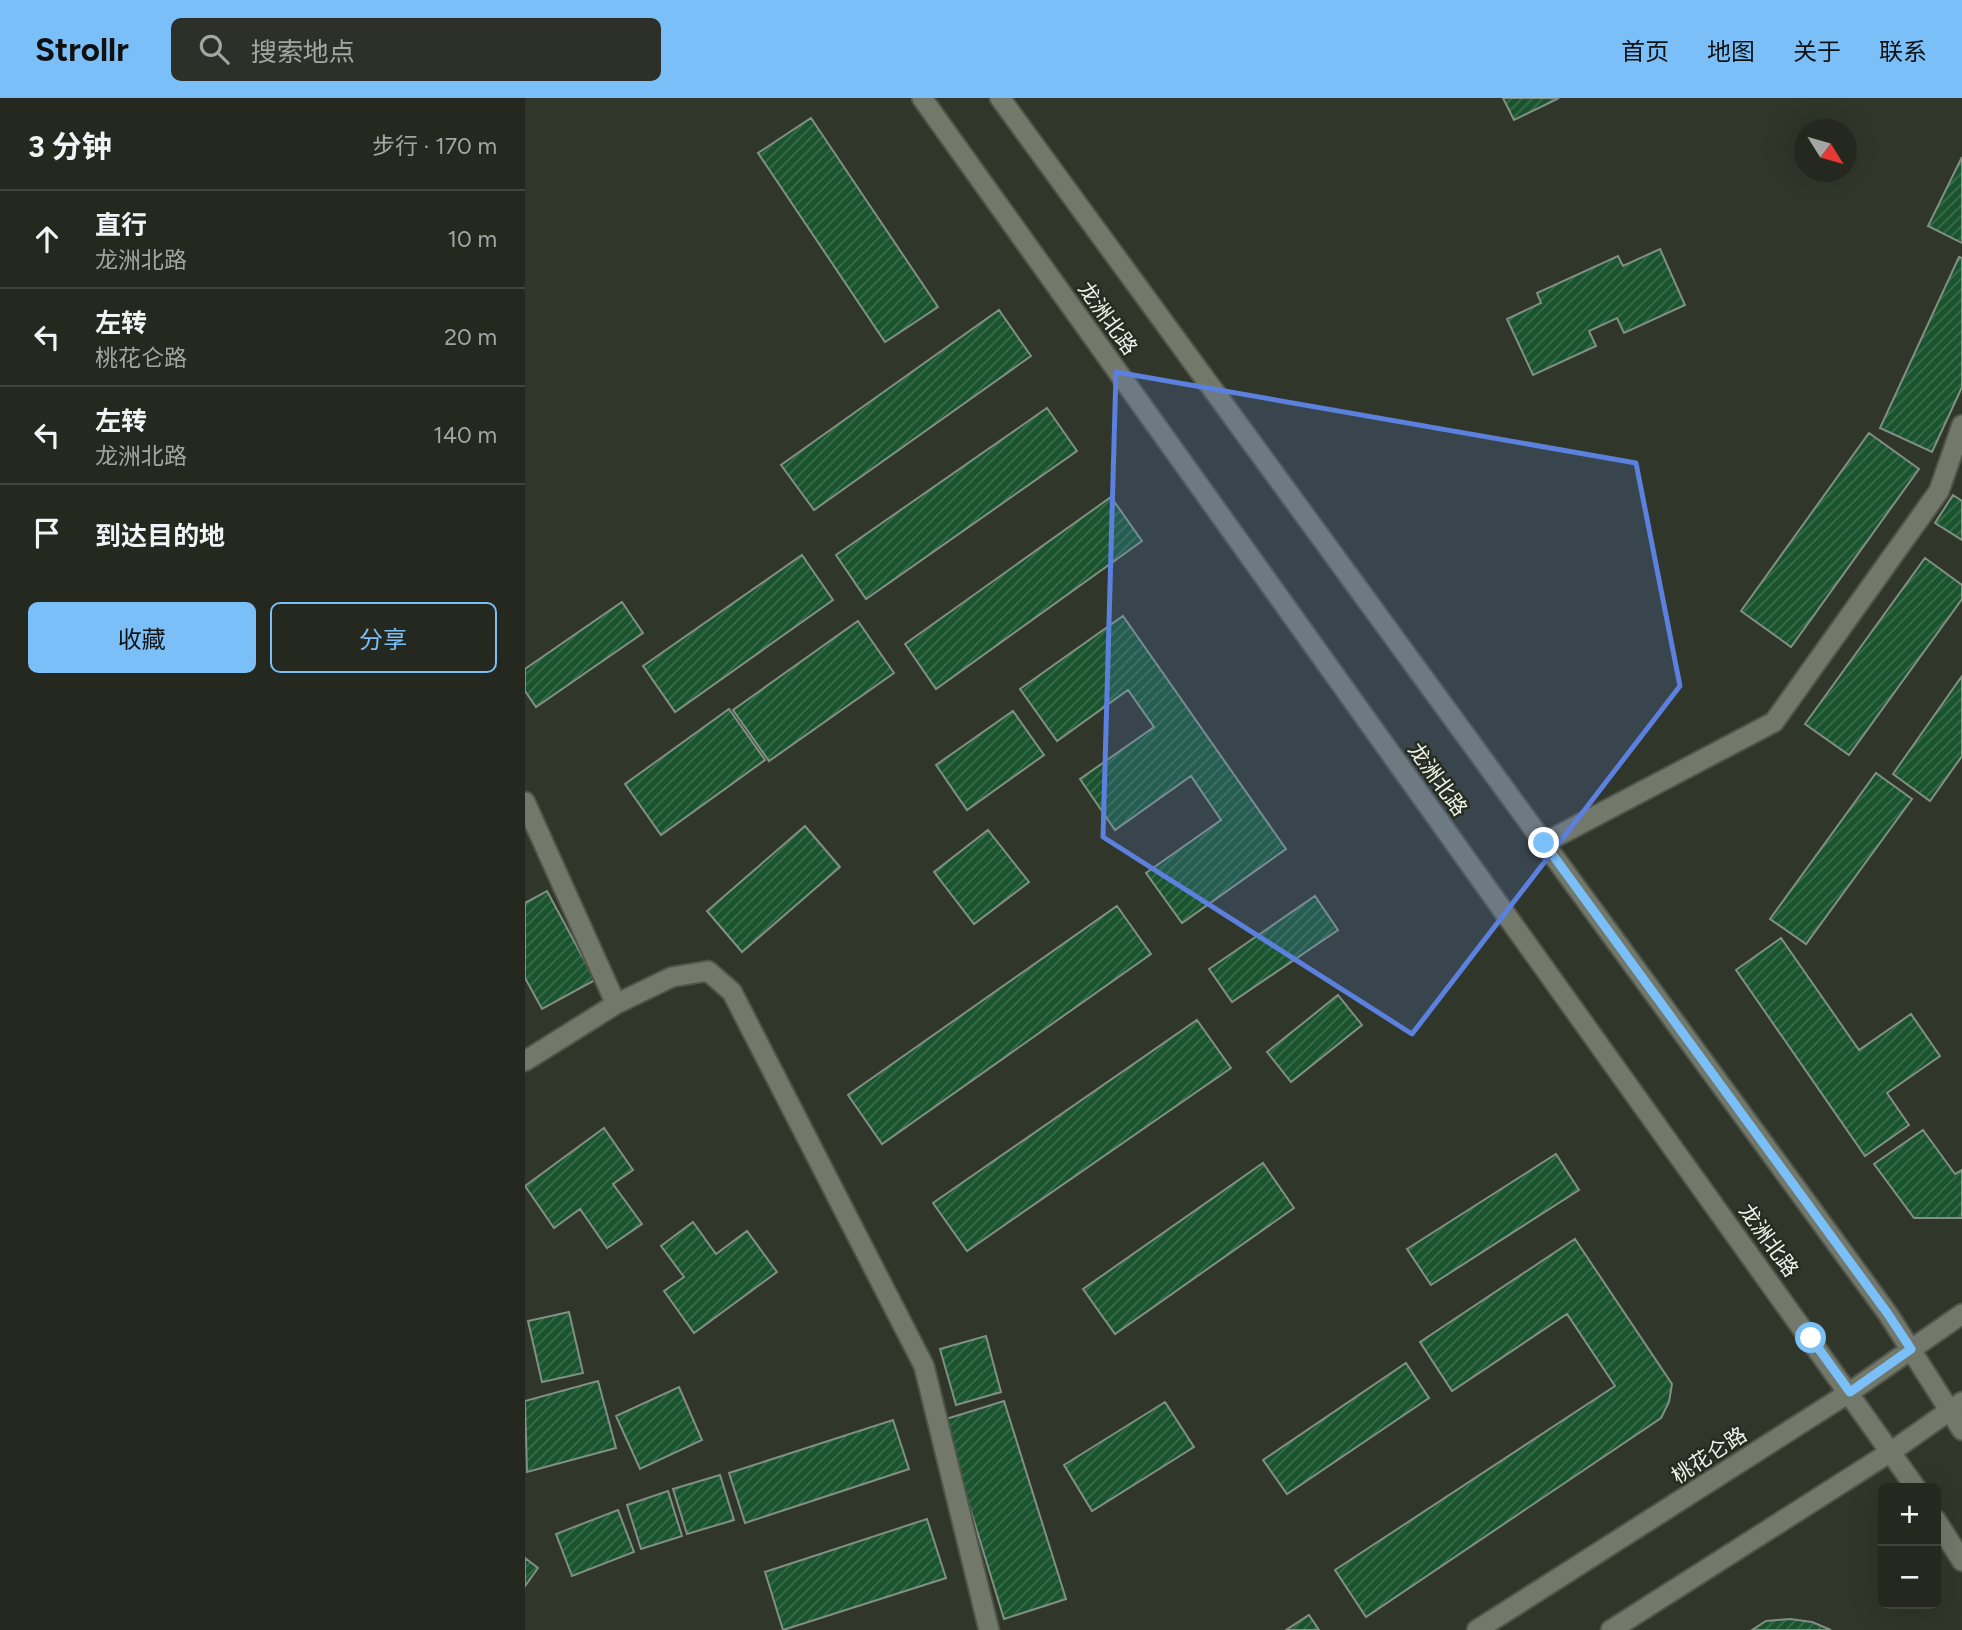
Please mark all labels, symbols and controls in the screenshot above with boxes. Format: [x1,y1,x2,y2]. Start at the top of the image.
search box [171,18,661,81]
text: Strollr [35,30,129,69]
icon: search [195,30,233,68]
text: 搜索地点 [251,36,355,68]
text: 首页 [1621,37,1669,66]
text: 地图 [1707,37,1755,66]
text: 关于 [1793,37,1841,66]
text: 联系 [1879,37,1927,66]
north arrow [1794,119,1857,182]
text: 3 分钟 [28,128,112,165]
text: 步行 · 170 m [372,132,497,160]
text: 直行 [95,209,147,241]
icon: ahead [28,220,66,258]
text: 10 m [448,225,497,253]
text: 龙洲北路 [95,246,187,274]
street label: 龙洲北路 [1073,277,1143,359]
text: 左转 [95,307,147,339]
icon: left [28,318,66,356]
text: 20 m [444,323,497,351]
text: 桃花仑路 [95,344,187,372]
text: 左转 [95,405,147,437]
icon: left [28,416,66,454]
text: 140 m [433,421,497,449]
text: 龙洲北路 [95,442,187,470]
icon: arrive [28,514,66,552]
text: 到达目的地 [95,520,225,552]
button: 收藏 [28,602,256,673]
button: 分享 [270,602,497,673]
street label: 龙洲北路 [1403,738,1473,820]
route end [1528,827,1559,858]
street label: 龙洲北路 [1734,1199,1804,1281]
route start [1795,1322,1826,1353]
street label: 桃花仑路 [1667,1422,1751,1488]
map controls [1878,1483,1941,1609]
button: + [1878,1483,1941,1546]
button: − [1878,1546,1941,1609]

